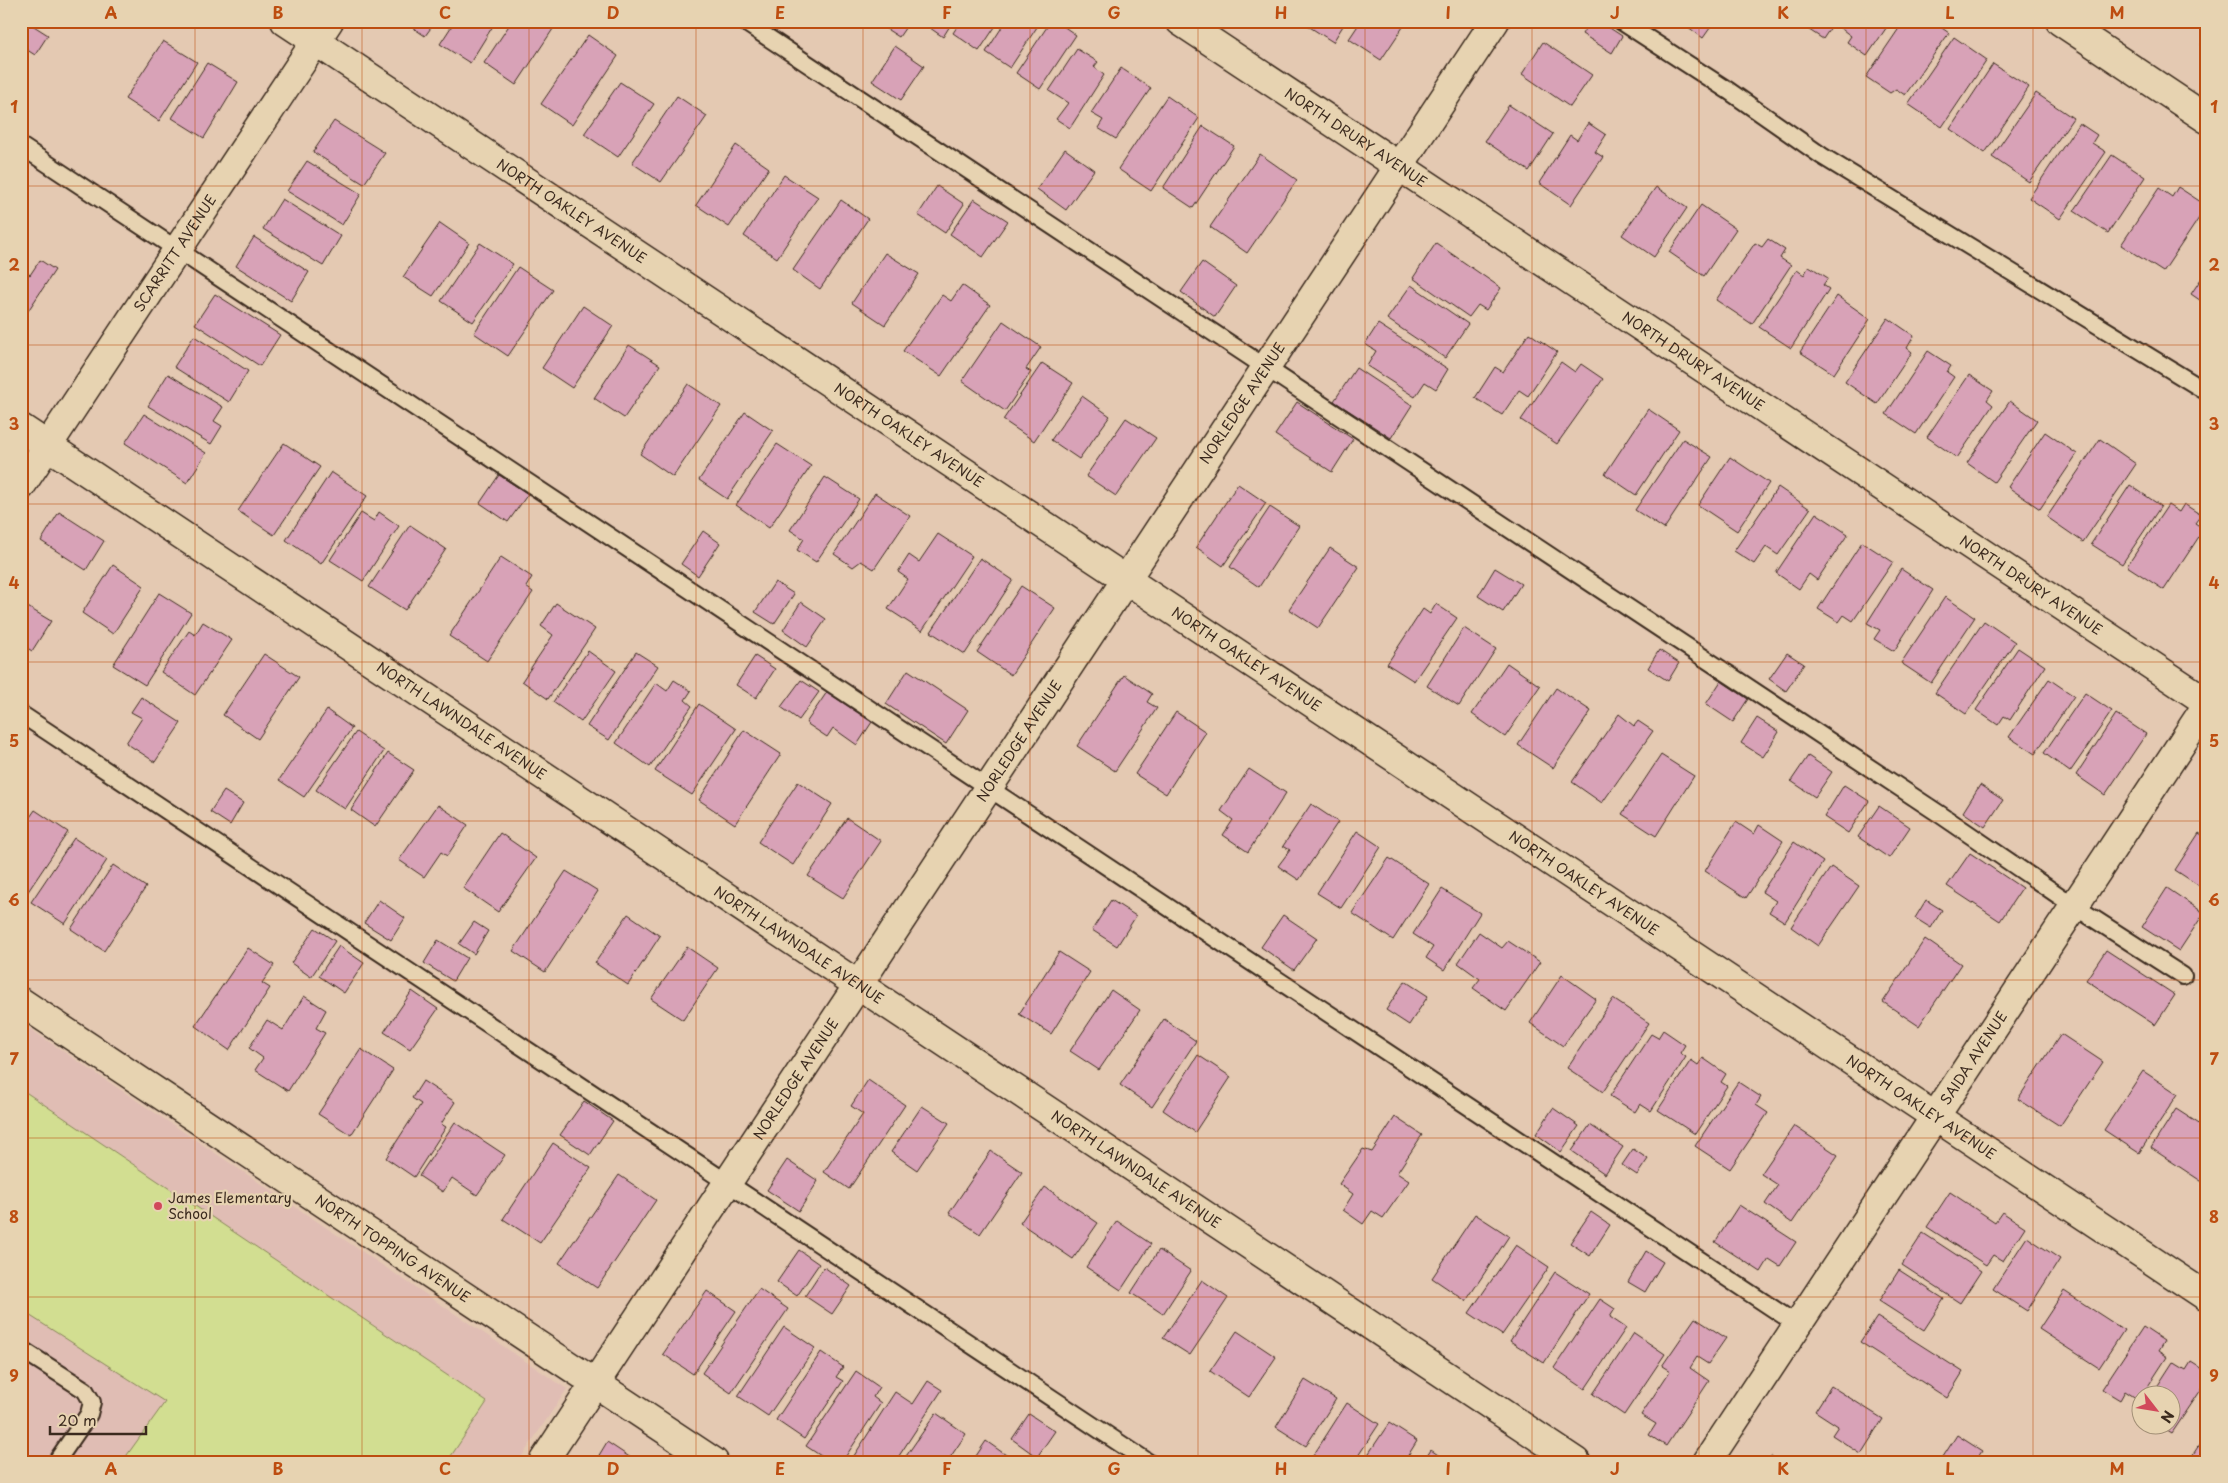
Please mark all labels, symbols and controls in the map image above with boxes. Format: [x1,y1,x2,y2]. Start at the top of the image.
text: A [105,0,118,24]
text: B [273,0,284,24]
text: C [439,0,451,24]
text: D [607,0,619,24]
text: E [775,0,785,24]
text: F [942,0,952,24]
text: G [1107,0,1121,24]
text: H [1275,0,1287,24]
text: I [1445,0,1451,24]
text: J [1610,0,1620,24]
text: K [1777,0,1789,24]
text: L [1945,0,1955,24]
text: M [2109,0,2125,24]
street label: NORTH DRURY AVENUE [1281,82,1432,192]
text: 1 [10,94,18,118]
text: 1 [2210,94,2218,118]
street label: NORTH OAKLEY AVENUE [493,153,651,268]
street label: SCARRITT AVENUE [128,190,221,316]
text: 2 [8,252,20,276]
text: 2 [2208,252,2220,276]
street label: NORTH DRURY AVENUE [1618,306,1769,416]
street label: NORLEDGE AVENUE [1194,338,1290,468]
street label: NORTH OAKLEY AVENUE [830,377,988,492]
text: 3 [9,411,19,435]
text: 3 [2209,411,2219,435]
street label: NORTH DRURY AVENUE [1956,530,2107,640]
text: 4 [9,570,20,594]
text: 4 [2209,570,2220,594]
street label: NORTH OAKLEY AVENUE [1168,602,1326,716]
street label: NORTH LAWNDALE AVENUE [373,656,551,785]
street label: NORLEDGE AVENUE [971,676,1067,806]
text: 5 [9,728,19,752]
text: 5 [2209,728,2219,752]
street label: NORTH OAKLEY AVENUE [1505,826,1663,940]
street label: NORTH LAWNDALE AVENUE [710,881,888,1009]
text: 6 [8,887,20,911]
text: 6 [2208,887,2220,911]
street label: SAIDA AVENUE [1935,1007,2012,1109]
street label: NORLEDGE AVENUE [748,1014,844,1144]
text: 7 [9,1046,19,1070]
text: 7 [2209,1046,2219,1070]
street label: NORTH OAKLEY AVENUE [1842,1050,2001,1164]
street label: NORTH LAWNDALE AVENUE [1047,1105,1225,1233]
place label: James Elementary School [168,1187,292,1224]
street label: NORTH TOPPING AVENUE [311,1189,475,1307]
marker: James Elementary School [152,1200,164,1212]
text: 8 [9,1204,19,1228]
text: 8 [2209,1204,2219,1228]
text: 9 [9,1363,19,1387]
text: 9 [2209,1363,2219,1387]
north arrow [2130,1386,2180,1436]
scale bar [50,1403,146,1435]
text: N [2156,1407,2179,1427]
text: 20 m [58,1408,97,1431]
text: A [105,1456,118,1480]
text: B [273,1456,284,1480]
text: C [439,1456,451,1480]
text: D [607,1456,619,1480]
text: E [775,1456,785,1480]
text: F [942,1456,952,1480]
text: G [1107,1456,1121,1480]
text: H [1275,1456,1287,1480]
text: I [1445,1456,1451,1480]
text: J [1610,1456,1620,1480]
text: K [1777,1456,1789,1480]
text: L [1945,1456,1955,1480]
text: M [2109,1456,2125,1480]

